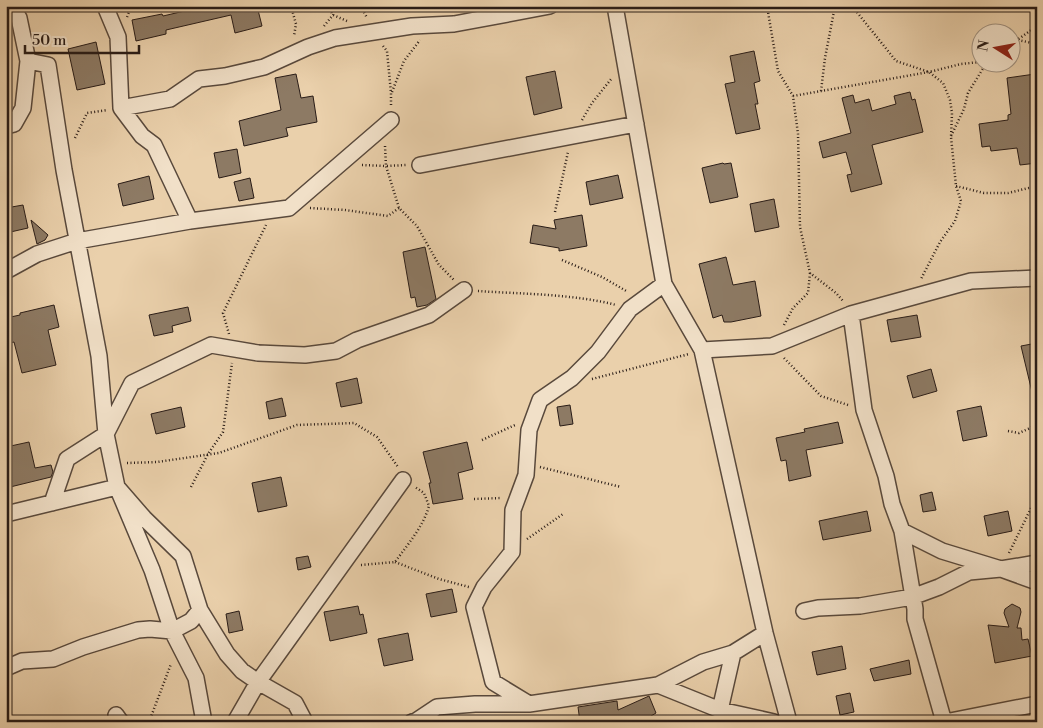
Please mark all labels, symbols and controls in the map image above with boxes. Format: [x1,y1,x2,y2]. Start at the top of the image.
scale bar [25,22,139,54]
north arrow [970,22,1020,72]
text: 50 m [32,31,66,50]
text: N [974,39,994,53]

